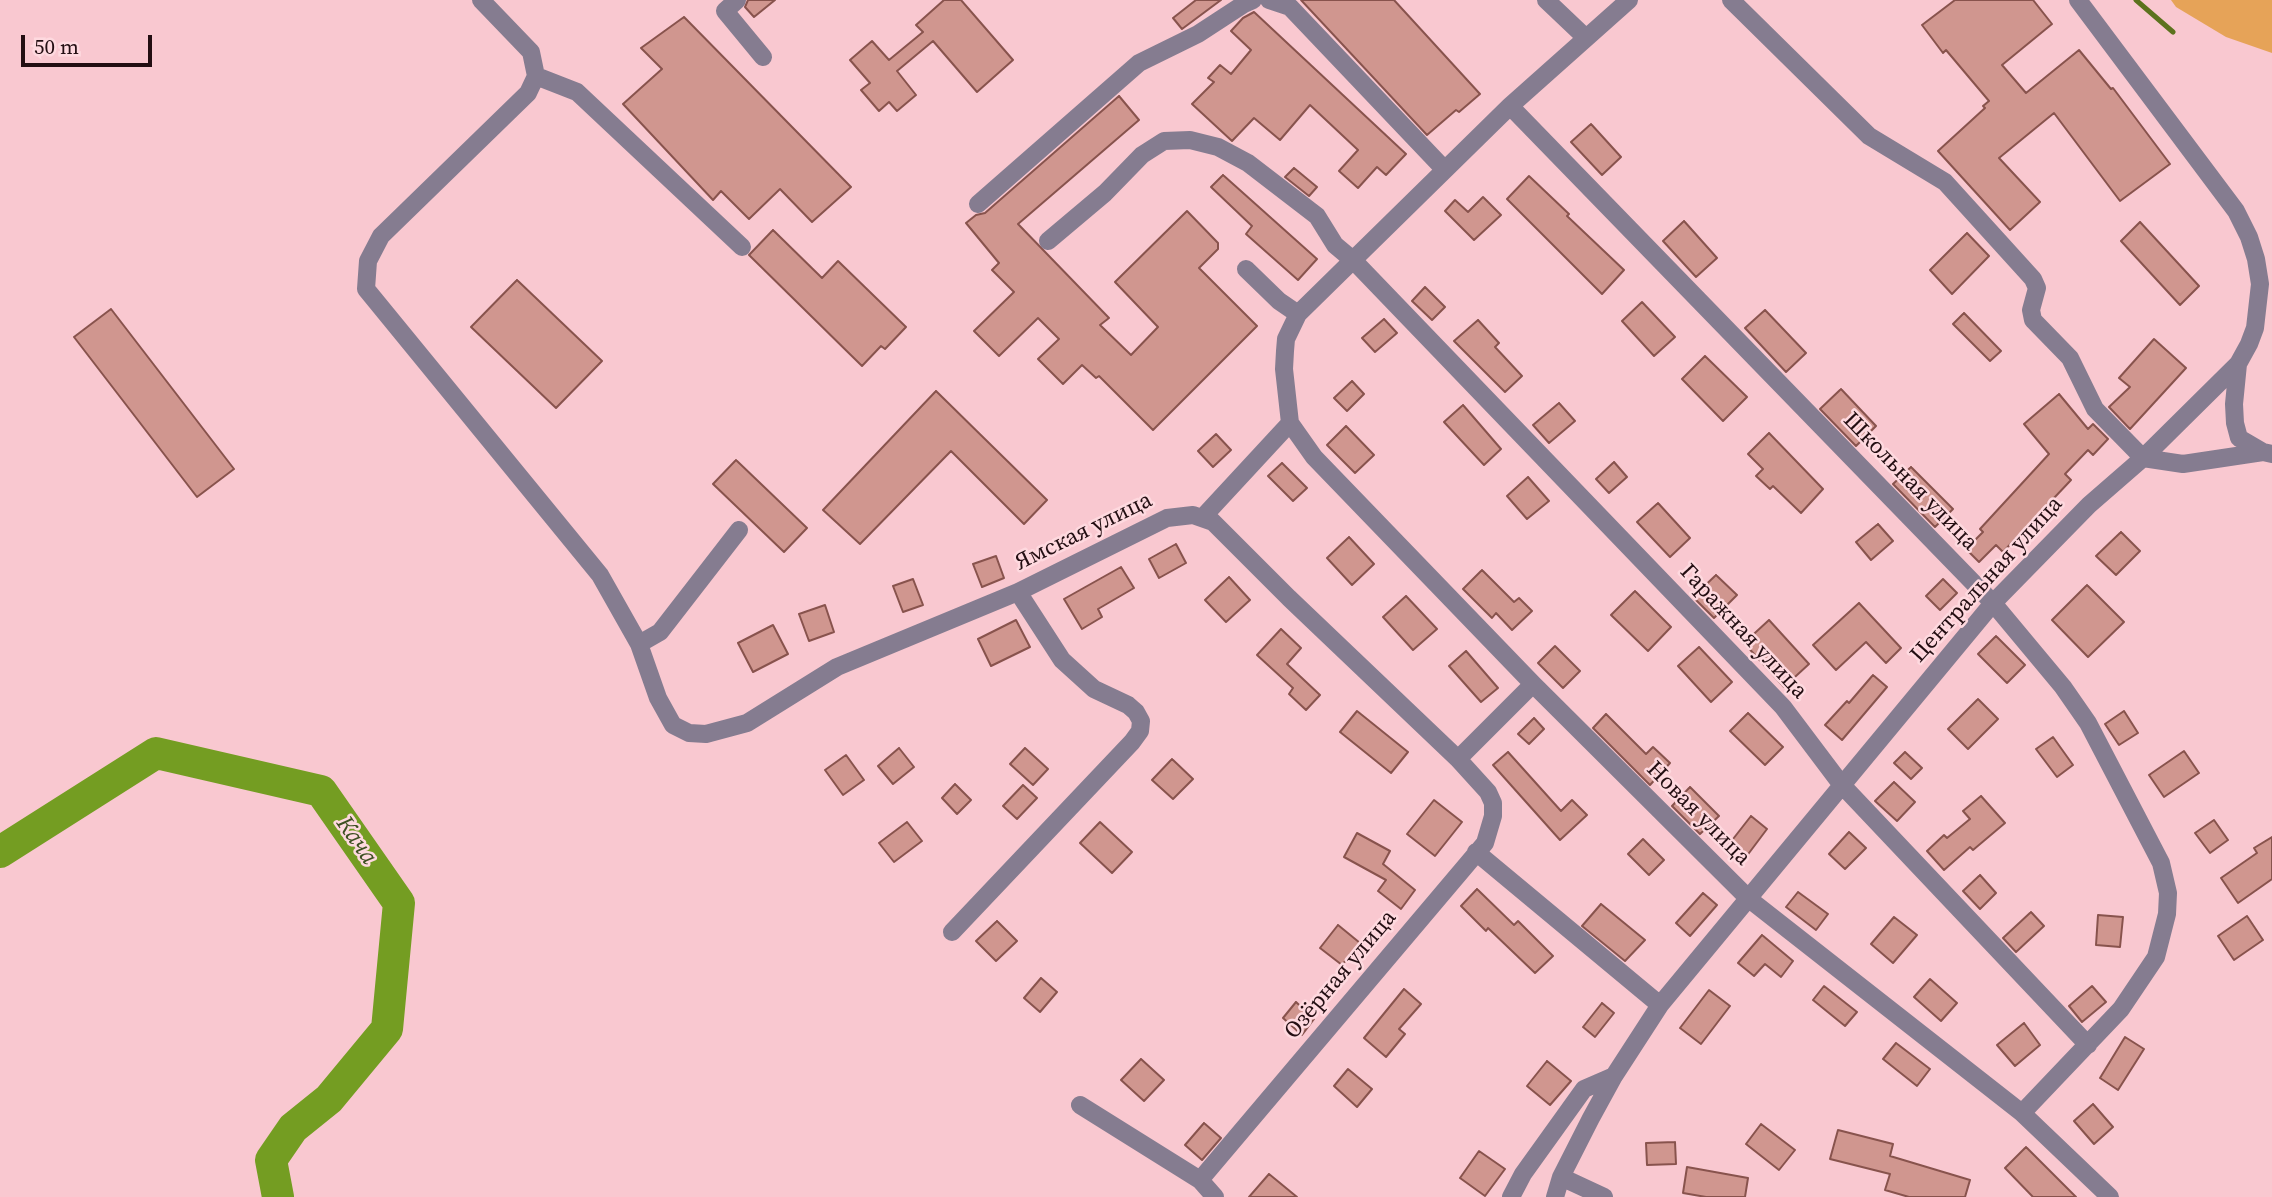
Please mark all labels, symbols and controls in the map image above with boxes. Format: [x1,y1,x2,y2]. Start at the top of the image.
scale bar [24,21,156,65]
text: 50 m [34,32,79,61]
street label: Школьная улица [1837,407,1983,557]
street label: Ямская улица [1011,487,1157,577]
street label: Центральная улица [1905,491,2069,669]
street label: Гаражная улица [1673,559,1813,705]
street label: Новая улица [1640,756,1756,872]
water label: Кача [329,811,383,871]
street label: Озёрная улица [1279,905,1403,1045]

